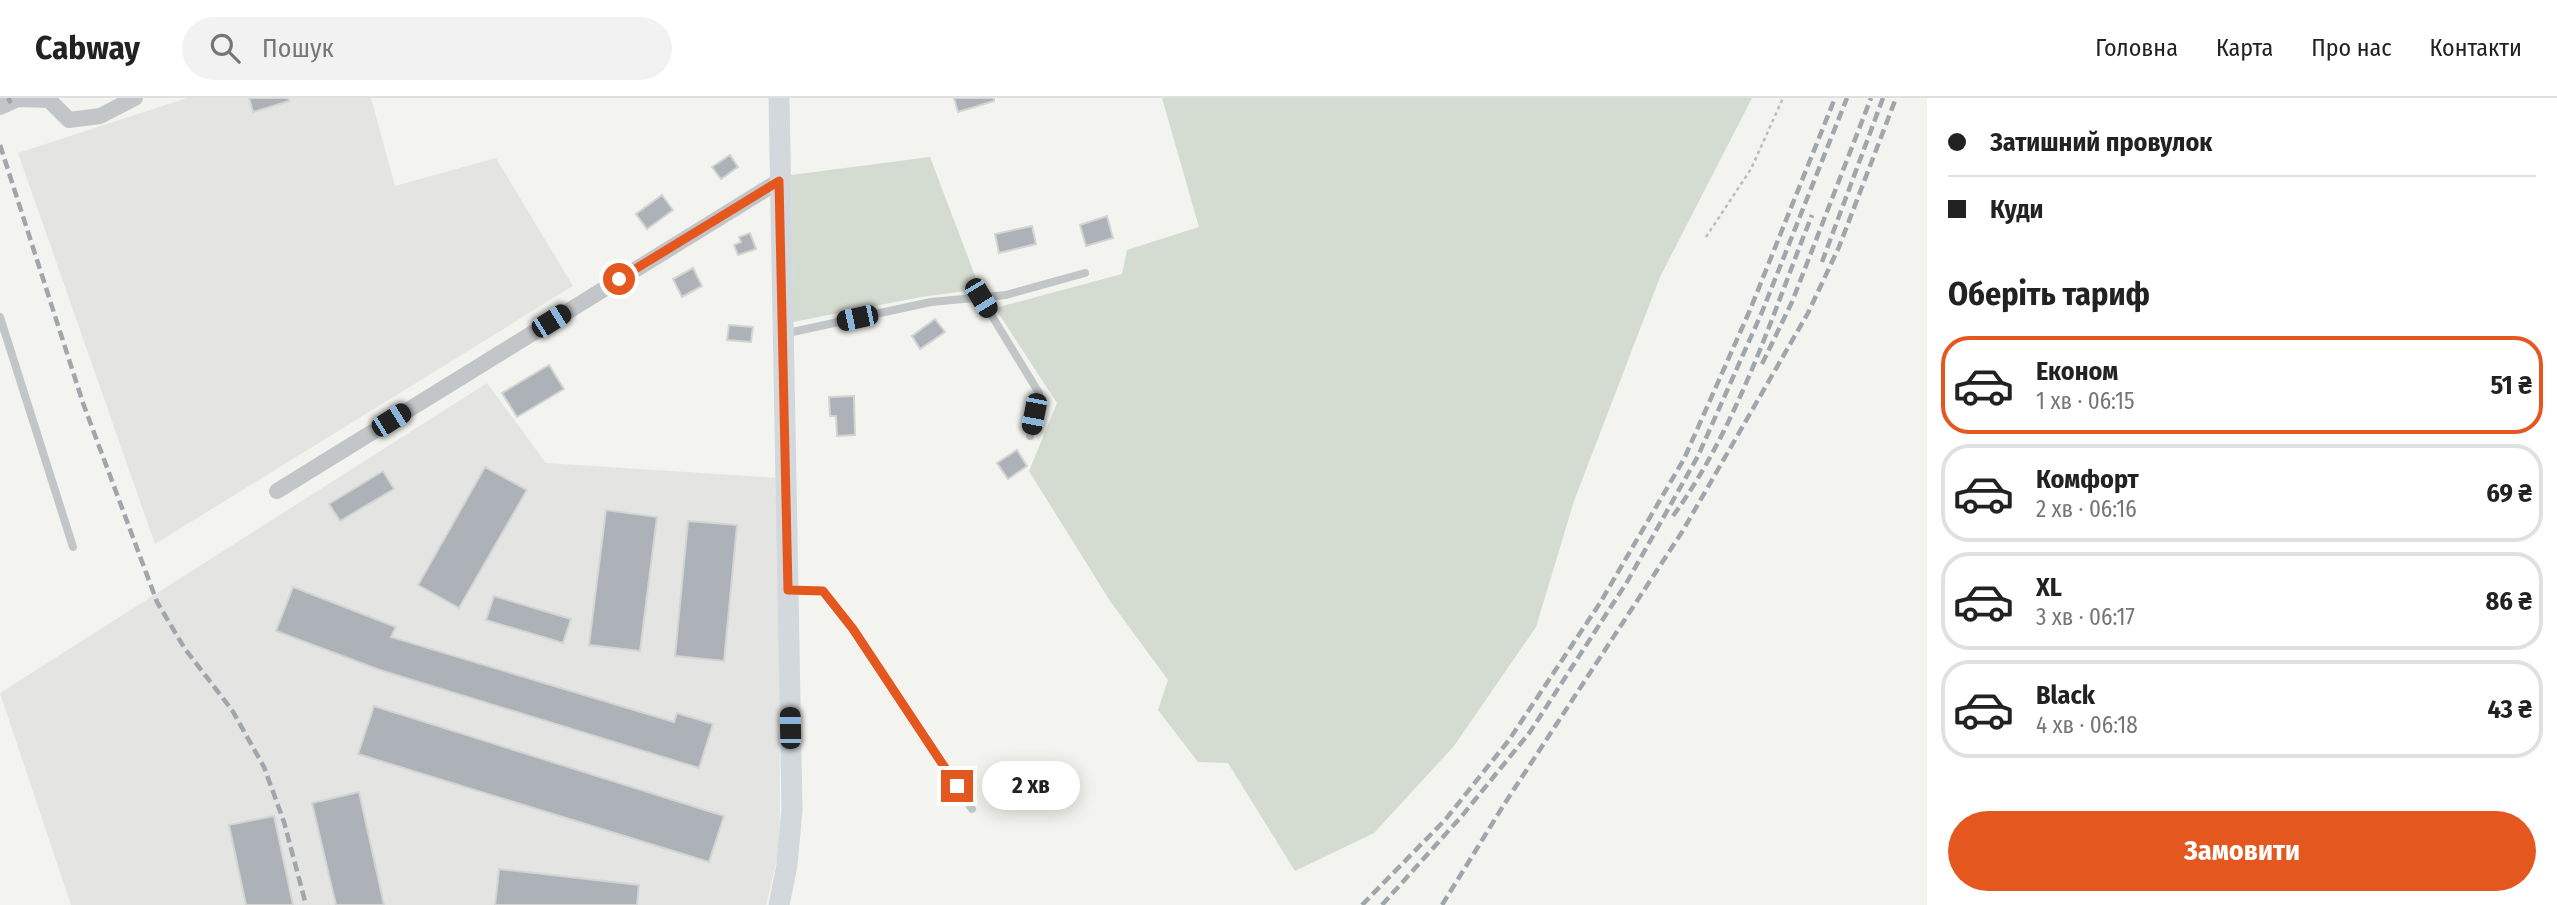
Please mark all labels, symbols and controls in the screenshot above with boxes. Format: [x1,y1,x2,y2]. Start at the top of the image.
search box [182,17,672,80]
text: Cabway [35,28,140,68]
icon: search [206,29,244,67]
text: Пошук [262,33,334,64]
text: Головна [2095,34,2178,62]
text: Карта [2216,34,2273,62]
text: Про нас [2311,34,2392,62]
text: Контакти [2430,34,2522,62]
text: Затишний провулок [1990,127,2212,158]
text: Куди [1990,194,2043,225]
route start [603,263,635,295]
car [962,275,1001,321]
text: Оберіть тариф [1948,275,2150,313]
car [528,301,575,341]
car [835,303,880,333]
icon: car [1952,354,2015,417]
text: Економ [2036,356,2118,387]
text: 51 ₴ [2490,370,2532,401]
text: 1 хв · 06:15 [2036,387,2135,415]
car [1020,391,1049,437]
car [368,400,415,440]
icon: car [1952,462,2015,525]
text: Комфорт [2036,464,2139,495]
text: 69 ₴ [2486,478,2532,509]
text: 2 хв · 06:16 [2036,495,2137,523]
icon: car [1952,570,2015,633]
text: XL [2036,572,2062,603]
text: 86 ₴ [2486,586,2532,617]
text: 3 хв · 06:17 [2036,603,2135,631]
icon: car [1952,678,2015,741]
text: Black [2036,680,2095,711]
text: 43 ₴ [2487,694,2532,725]
car [780,707,801,749]
text: 4 хв · 06:18 [2036,711,2138,739]
callout: 2 хв [982,762,1080,810]
route end [941,770,973,802]
text: 2 хв [1012,771,1050,799]
button: Замовити [1948,811,2536,891]

